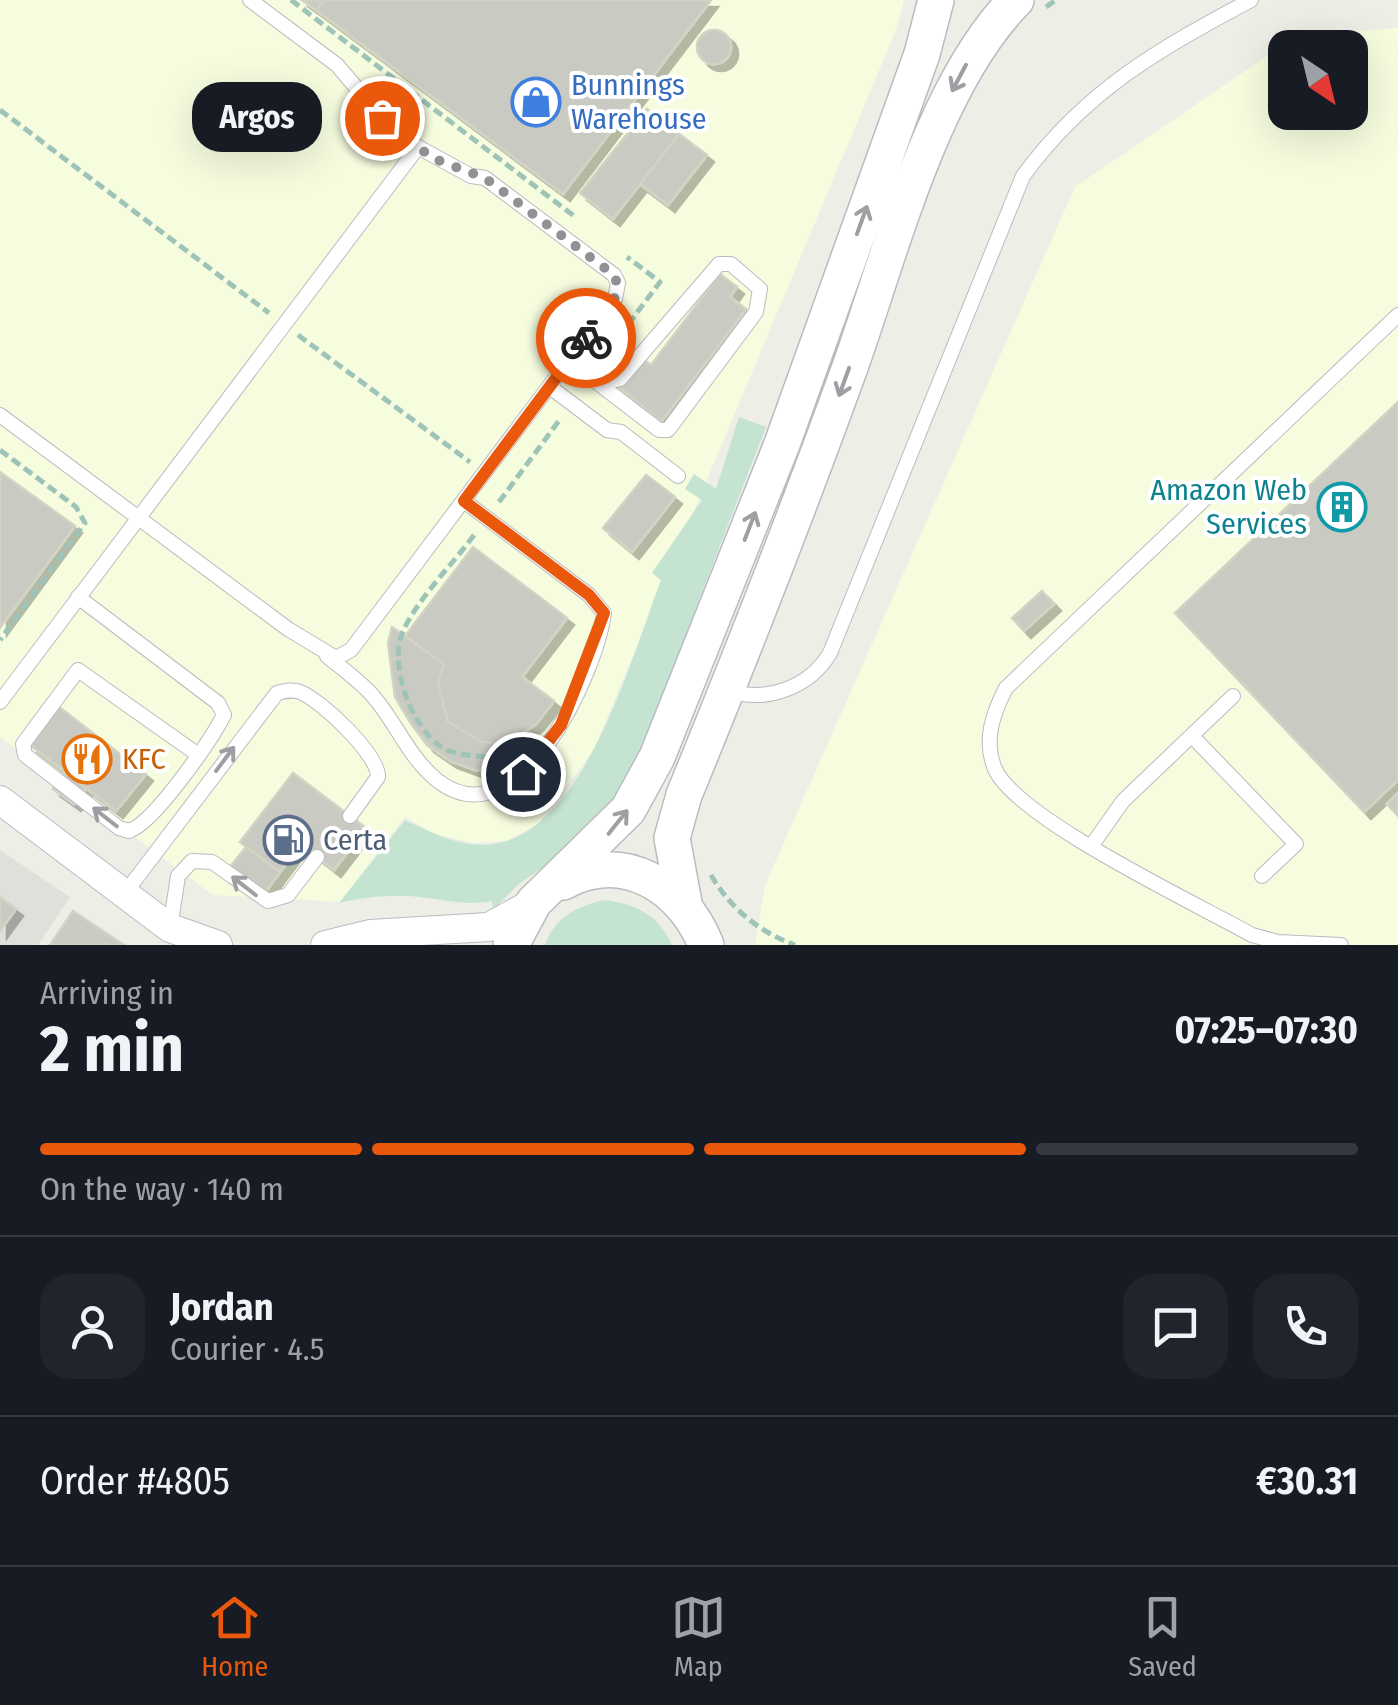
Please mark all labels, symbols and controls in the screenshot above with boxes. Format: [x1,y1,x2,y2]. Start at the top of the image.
north arrow [1268,30,1368,130]
map controls [1268,30,1368,130]
one-way arrow [948,63,968,93]
place label: Bunnings Warehouse [571,67,707,137]
pin [340,76,425,161]
shop icon: Bunnings Warehouse [510,76,562,128]
callout: Argos [192,83,322,153]
icon: bag [355,91,410,146]
text: Argos [219,98,295,136]
one-way arrow [854,206,872,237]
courier [536,288,636,388]
icon: bike [559,311,614,366]
one-way arrow [834,366,852,397]
place label: Amazon Web Services [1150,472,1307,542]
building icon: Amazon Web Services [1316,481,1368,533]
one-way arrow [742,511,760,541]
pin [481,732,566,817]
restaurant icon: KFC [61,733,113,785]
place label: KFC [122,741,166,777]
one-way arrow [215,746,236,773]
icon: home [496,747,551,802]
one-way arrow [92,807,119,828]
one-way arrow [607,809,629,835]
fuel station icon: Certa [262,814,314,866]
place label: Certa [323,822,387,858]
one-way arrow [231,876,258,897]
text: Arriving in [40,974,174,1012]
text: 07:25–07:30 [1174,1007,1358,1053]
text: 2 min [40,1010,184,1088]
text: On the way · 140 m [40,1170,284,1208]
button: person [40,1274,145,1379]
button: chat [1123,1274,1228,1379]
button: phone [1253,1274,1358,1379]
text: Jordan [170,1284,274,1330]
text: Courier · 4.5 [170,1330,325,1368]
text: Order #4805 [40,1458,230,1504]
text: €30.31 [1256,1458,1358,1504]
tab: Home [201,1590,268,1683]
tab: Map [671,1590,726,1683]
tab: Saved [1128,1590,1197,1683]

